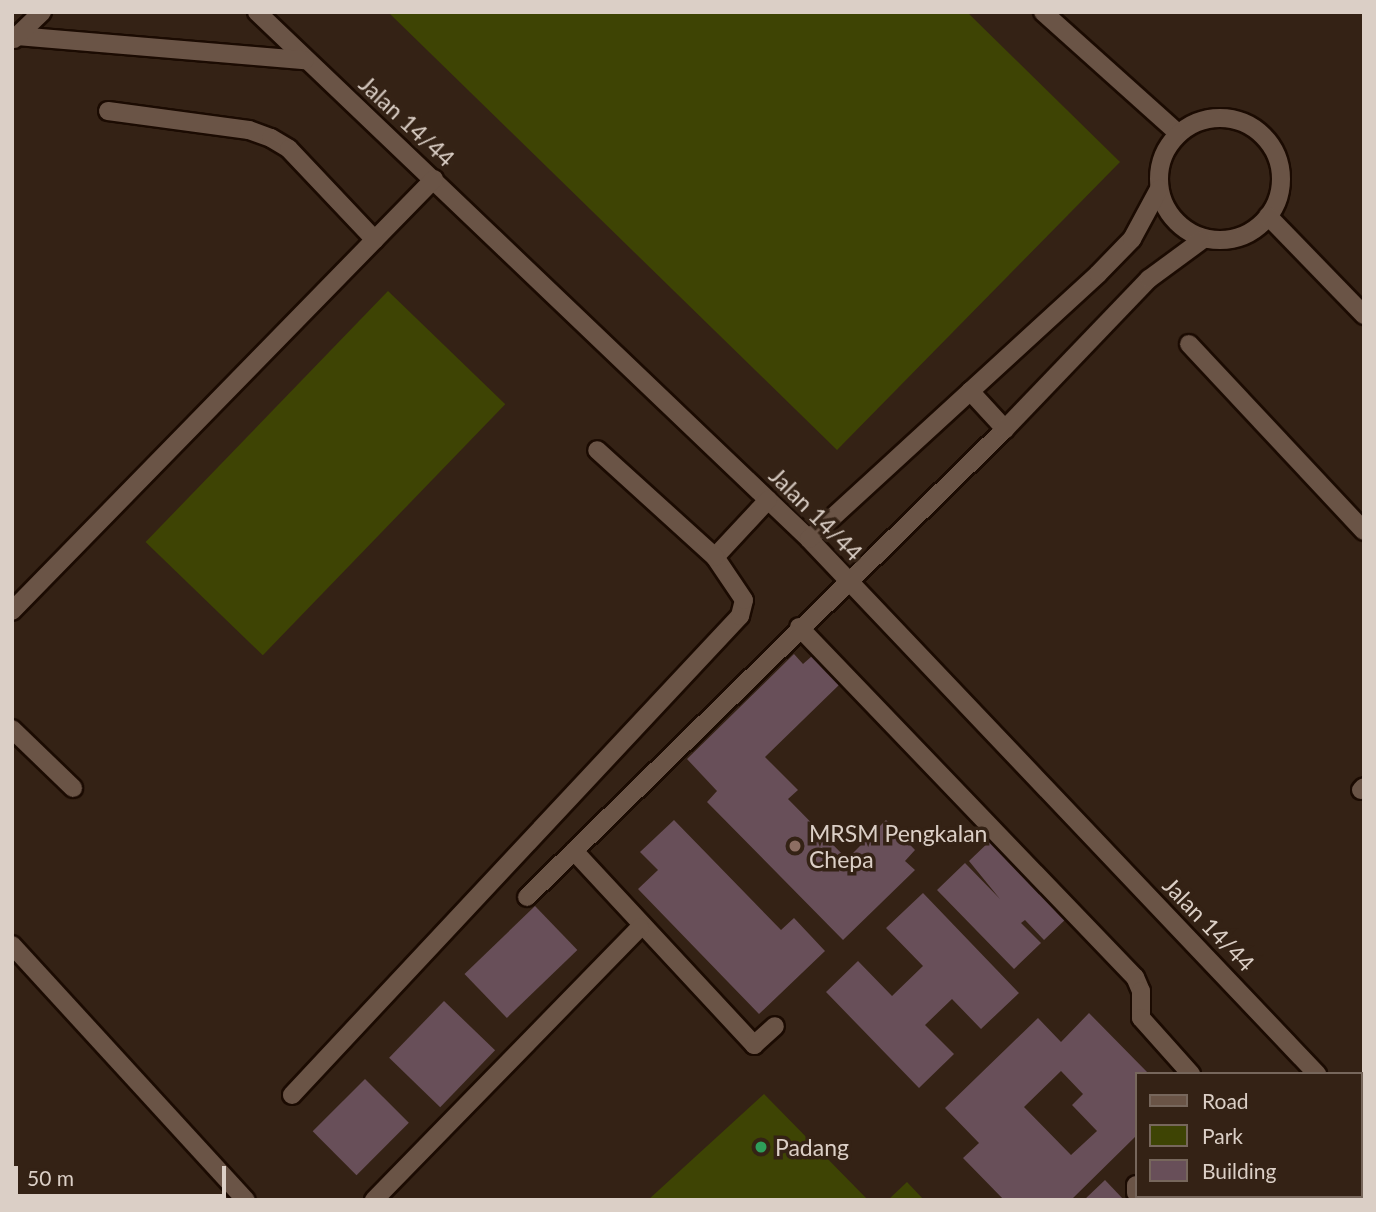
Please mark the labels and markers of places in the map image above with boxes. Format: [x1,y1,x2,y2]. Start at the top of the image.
place label: MRSM Pengkalan Chepa [809,819,987,873]
marker: MRSM Pengkalan Chepa [787,838,803,854]
place label: Padang [775,1133,849,1161]
marker: Padang [753,1139,769,1155]

